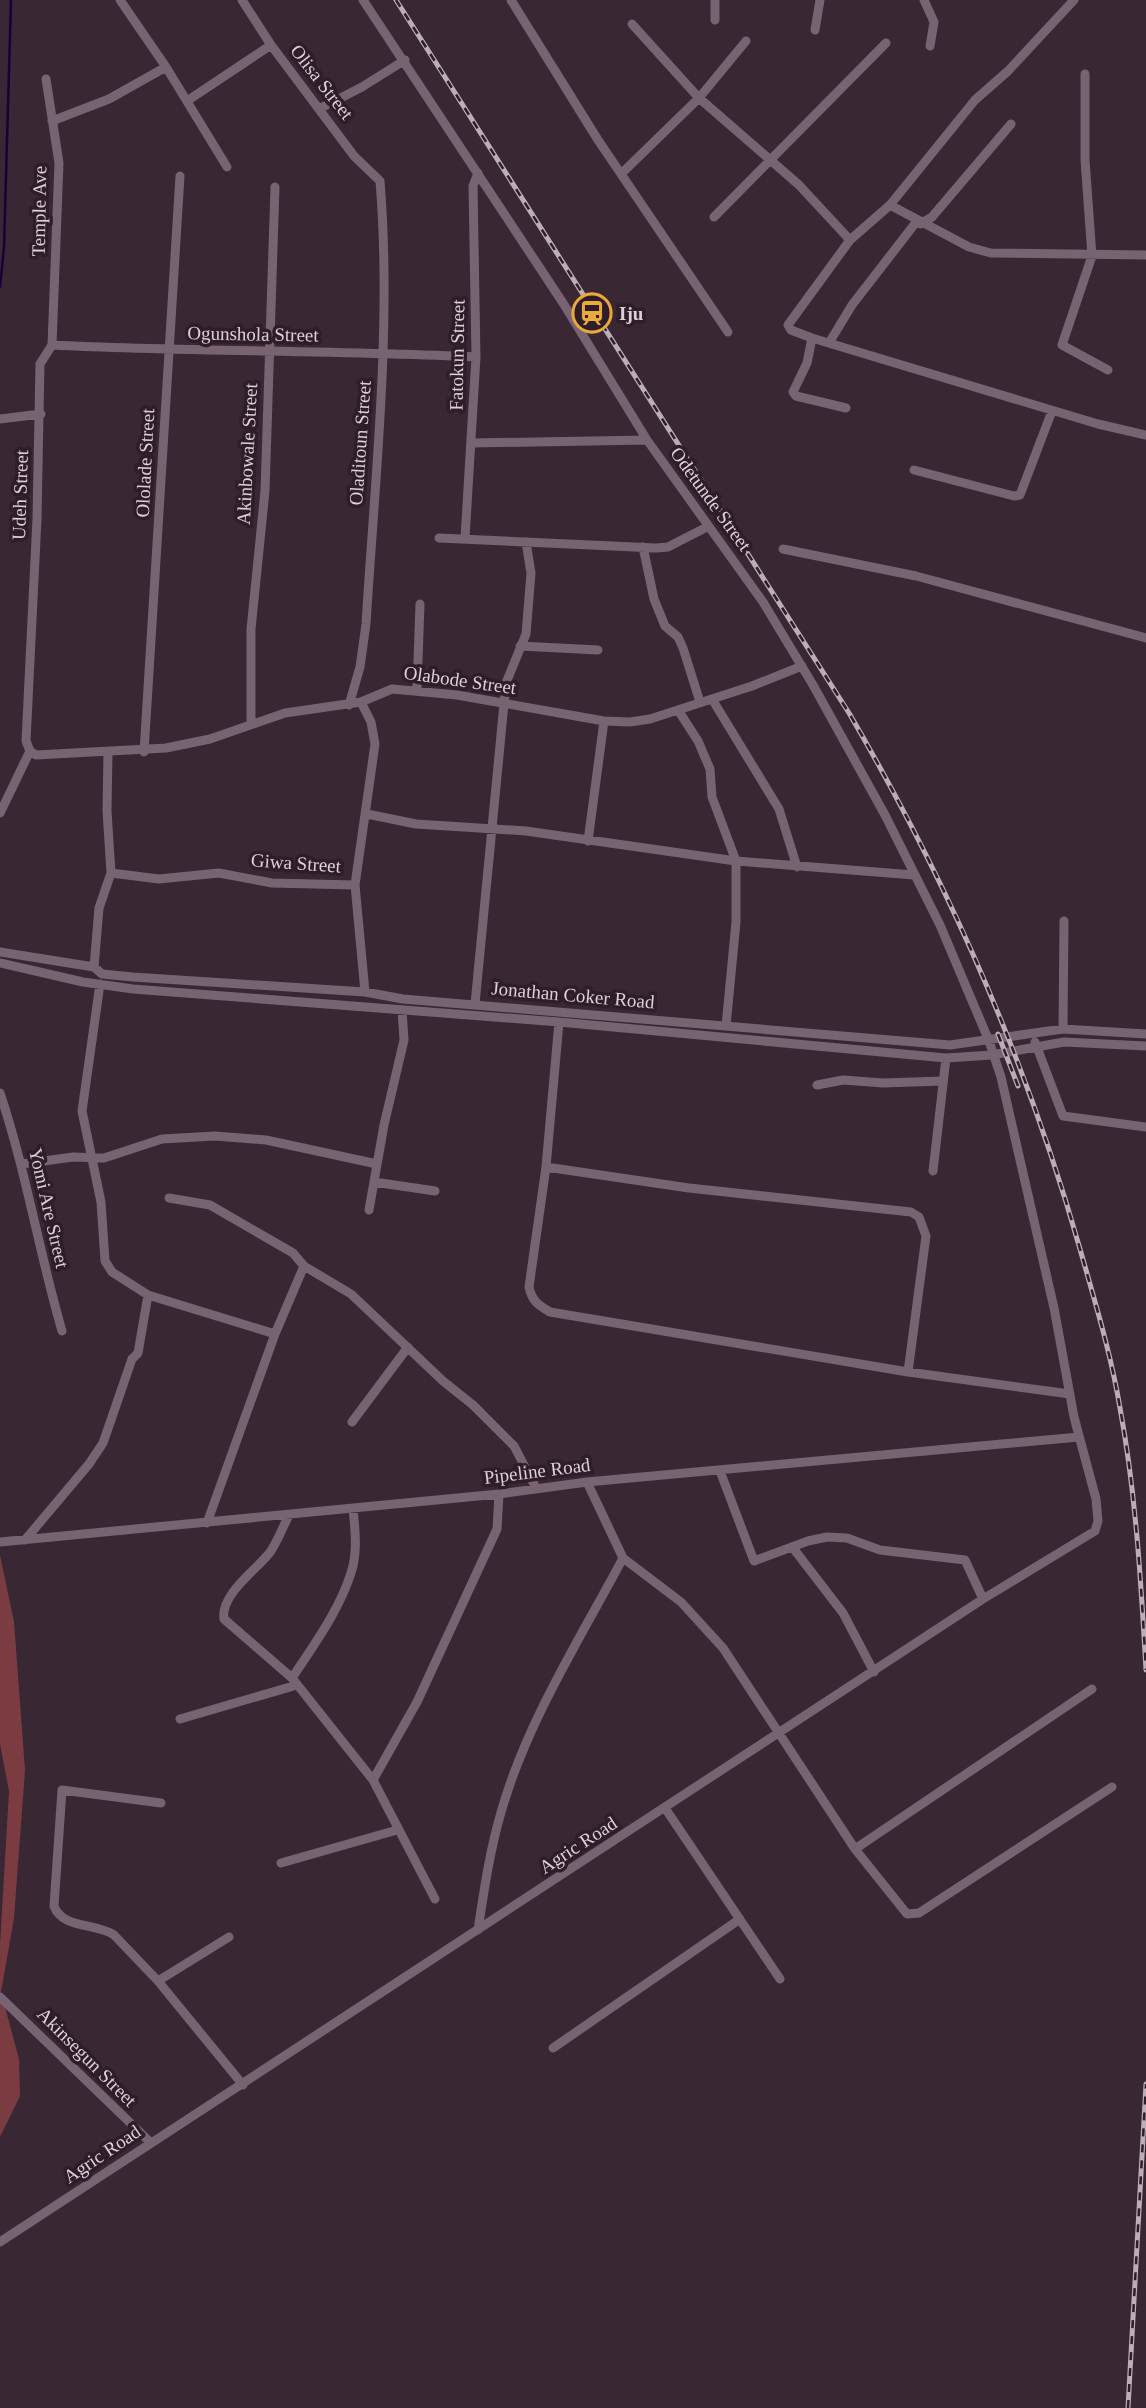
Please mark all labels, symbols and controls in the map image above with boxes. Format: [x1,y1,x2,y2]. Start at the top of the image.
street label: Olisa Street [286,40,358,124]
street label: Temple Ave [28,165,50,257]
station icon: Iju [571,292,613,334]
street label: Fatokun Street [446,298,468,411]
place label: Iju [619,303,644,324]
street label: Ogunshola Street [187,322,320,346]
street label: Oladitoun Street [345,379,375,506]
street label: Akinbowale Street [233,382,261,525]
street label: Ololade Street [132,407,158,518]
street label: Odetunde Street [666,443,756,555]
street label: Udeh Street [8,449,32,540]
street label: Olabode Street [402,662,518,698]
street label: Giwa Street [250,849,342,877]
street label: Jonathan Coker Road [491,977,656,1013]
street label: Yomi Are Street [25,1146,73,1271]
street label: Pipeline Road [483,1454,592,1488]
street label: Agric Road [535,1812,621,1878]
street label: Akinsegun Street [33,2003,141,2111]
street label: Agric Road [60,2120,145,2187]

